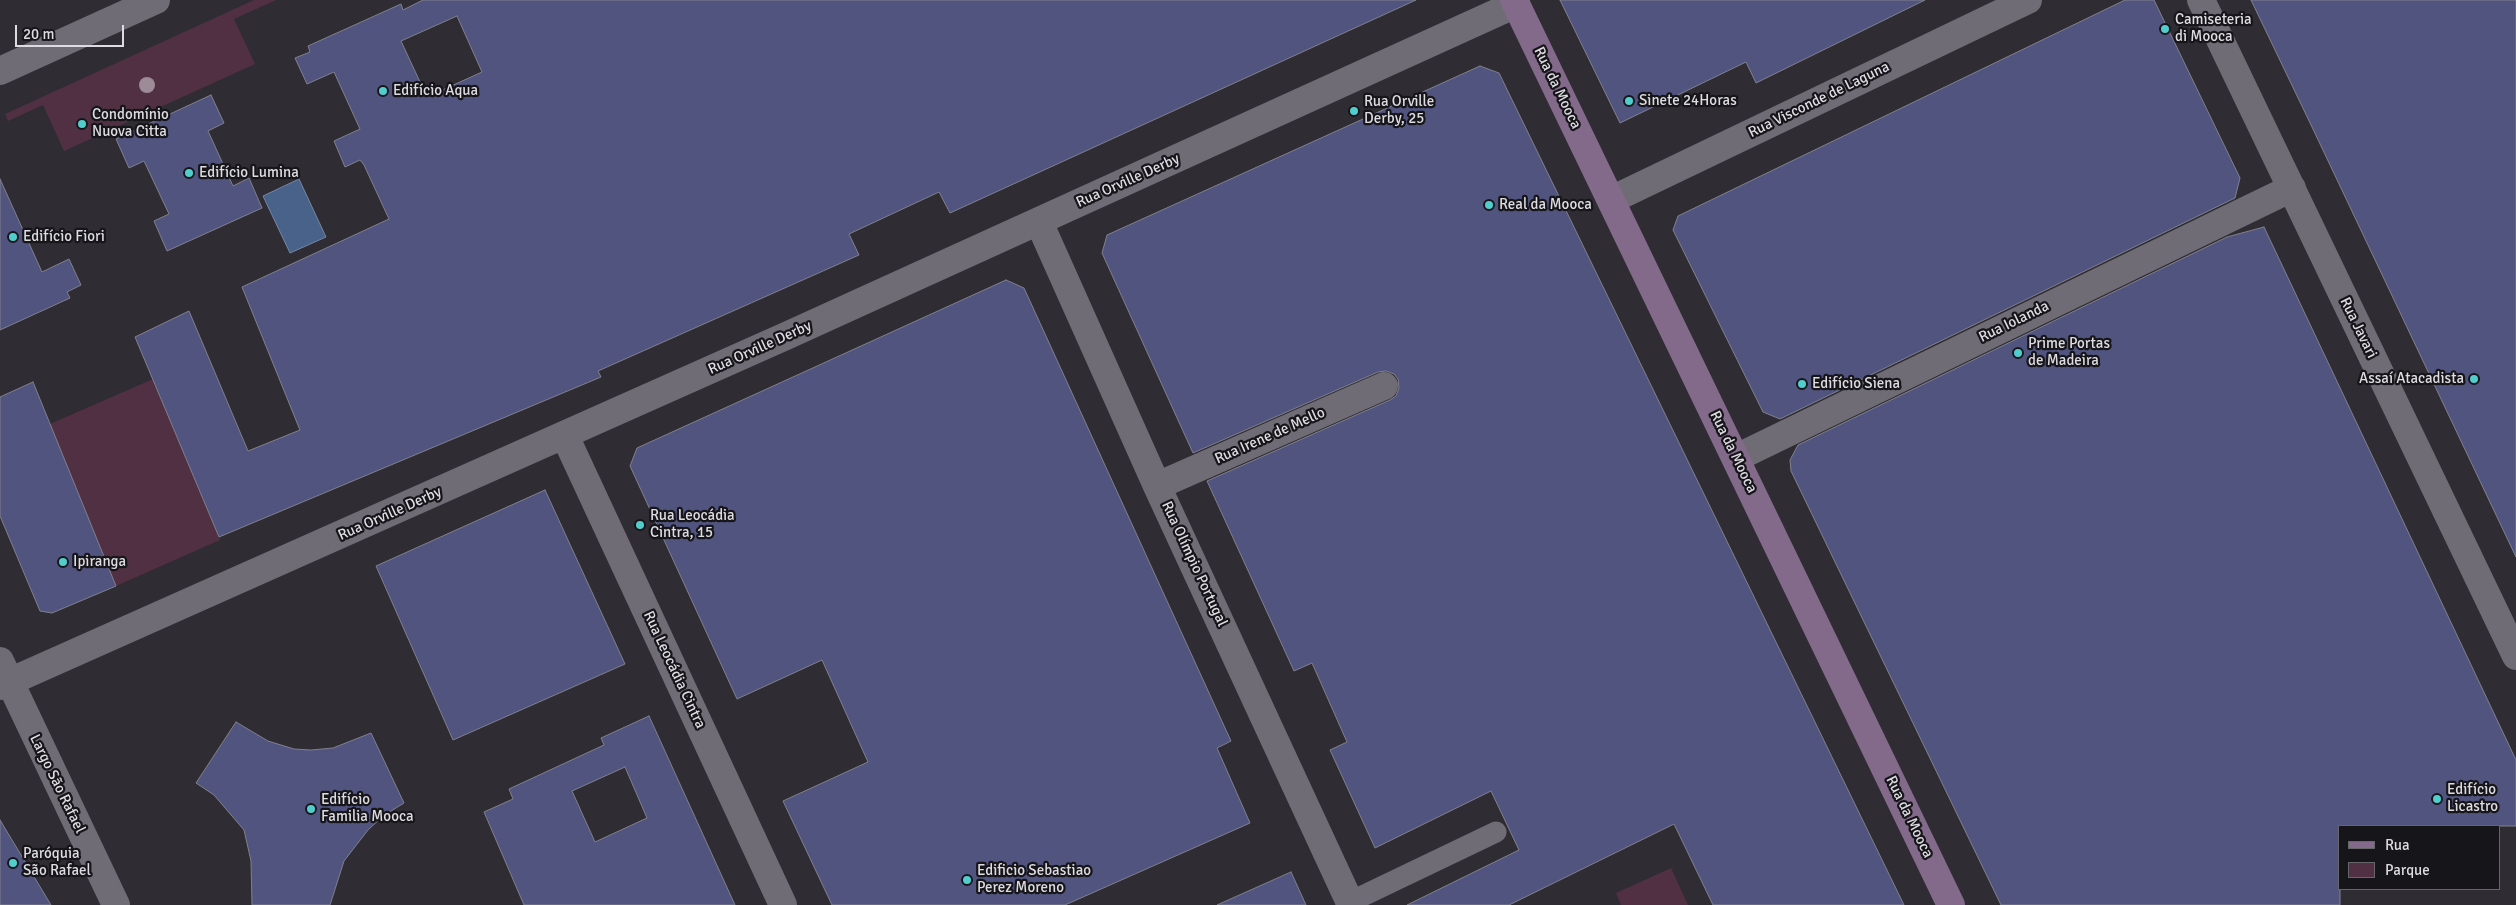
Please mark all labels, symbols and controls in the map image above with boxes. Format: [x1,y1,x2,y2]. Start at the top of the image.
place label: Camiseteria di Mooca [2175,11,2252,46]
scale bar [18,15,126,47]
marker: Camiseteria di Mooca [2159,23,2171,35]
text: 20 m [23,25,54,43]
street label: Rua da Mooca [1529,44,1585,132]
street label: Rua Visconde de Laguna [1746,58,1892,142]
place label: Edifício Aqua [393,82,478,100]
marker: Edifício Aqua [377,85,389,97]
place label: Sinete 24Horas [1639,92,1737,110]
place label: Rua Orville Derby, 25 [1364,93,1434,128]
marker: Sinete 24Horas [1623,95,1635,107]
marker: Rua Orville Derby, 25 [1348,105,1360,117]
place label: Condomínio Nuova Citta [92,106,169,141]
marker: Condomínio Nuova Citta [76,118,88,130]
street label: Rua Orville Derby [1074,150,1182,212]
place label: Edifício Lumina [199,164,299,182]
marker: Edifício Lumina [183,167,195,179]
place label: Real da Mooca [1499,196,1592,214]
marker: Real da Mooca [1483,199,1495,211]
place label: Edifício Fiori [23,228,105,246]
marker: Edifício Fiori [7,231,19,243]
street label: Rua Javari [2336,295,2380,361]
street label: Rua Iolanda [1976,297,2052,347]
street label: Rua Orville Derby [706,317,814,379]
place label: Prime Portas de Madeira [2028,335,2110,370]
marker: Prime Portas de Madeira [2012,347,2024,359]
place label: Assaí Atacadista [2359,370,2464,388]
marker: Assaí Atacadista [2468,373,2480,385]
place label: Edifício Siena [1812,375,1900,393]
marker: Edifício Siena [1796,378,1808,390]
street label: Rua Irene de Mello [1212,404,1328,468]
street label: Rua da Mooca [1705,408,1761,496]
street label: Rua Orville Derby [336,483,444,545]
street label: Rua Olímpio Portugal [1157,498,1231,630]
place label: Rua Leocádia Cintra, 15 [650,507,735,542]
marker: Rua Leocádia Cintra, 15 [634,519,646,531]
place label: Ipiranga [73,553,126,571]
marker: Ipiranga [57,556,69,568]
street label: Rua Leocádia Cintra [639,608,709,732]
street label: Largo São Rafael [25,732,89,836]
street label: Rua da Mooca [1881,773,1937,861]
place label: Edifício Licastro [2447,781,2498,816]
place label: Edifício Familia Mooca [321,791,414,826]
marker: Edifício Licastro [2431,793,2443,805]
marker: Edifício Familia Mooca [305,803,317,815]
legend [2338,825,2501,890]
text: Rua [2385,836,2410,854]
place label: Paróquia São Rafael [23,845,91,880]
marker: Paróquia São Rafael [7,857,19,869]
text: Parque [2385,861,2430,879]
place label: Edificio Sebastiao Perez Moreno [977,862,1091,897]
marker: Edificio Sebastiao Perez Moreno [961,874,973,886]

